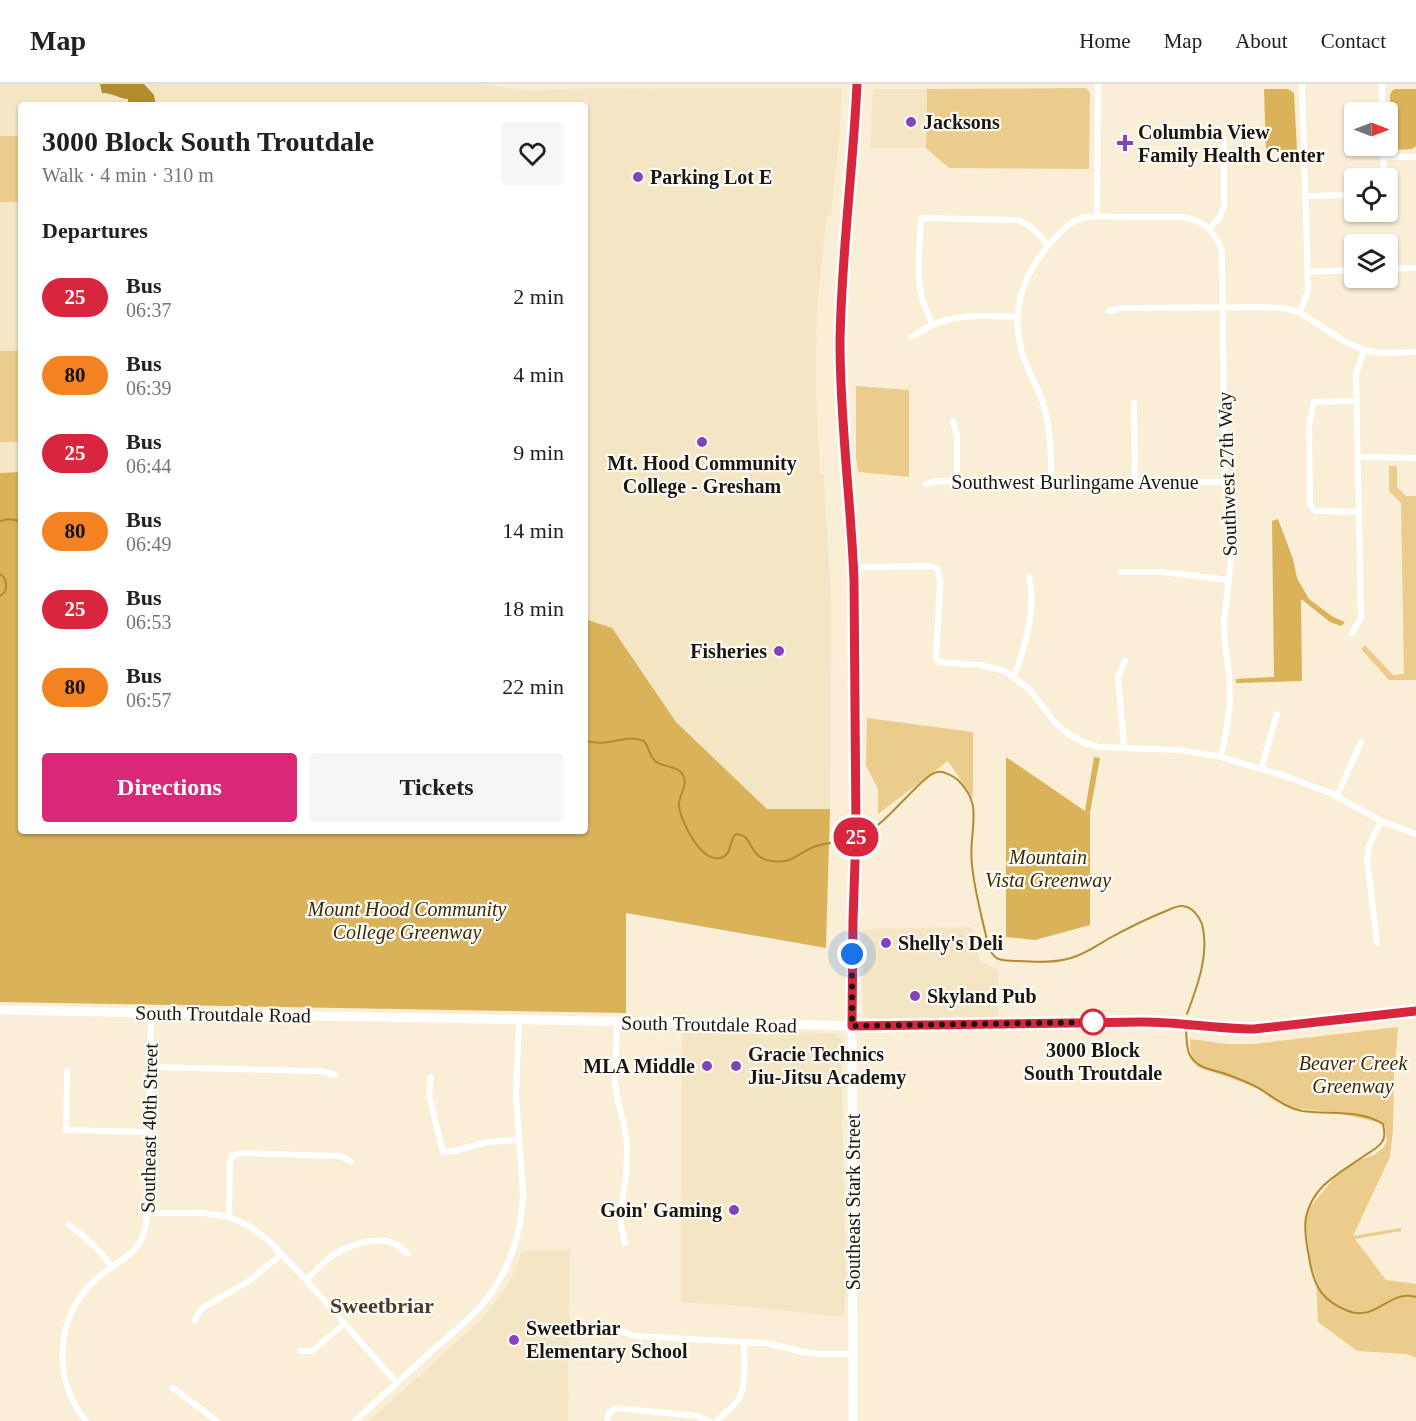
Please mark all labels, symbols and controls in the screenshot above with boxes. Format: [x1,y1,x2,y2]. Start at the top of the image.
text: Map [30,25,86,56]
text: Home [1079,29,1131,53]
text: Map [1164,29,1202,53]
text: About [1235,29,1288,53]
text: Contact [1321,29,1386,53]
north arrow [1344,102,1398,156]
map controls [1344,102,1398,288]
place label: Jacksons [923,111,1000,133]
marker: Jacksons [904,115,918,129]
place label: Columbia View Family Health Center [1138,121,1325,167]
button: heart [501,122,564,185]
text: 3000 Block South Troutdale [42,126,374,157]
marker: Columbia View Family Health Center [1116,134,1134,152]
text: Walk · 4 min · 310 m [42,164,214,186]
place label: Parking Lot E [650,166,772,189]
button: locate [1344,168,1398,222]
marker: Parking Lot E [631,170,645,184]
text: Departures [42,218,148,243]
button: layers [1344,234,1398,288]
text: Bus [126,273,161,298]
text: 2 min [513,284,564,309]
text: 25 [65,285,86,309]
text: 06:37 [126,299,172,321]
text: Bus [126,351,161,376]
text: 4 min [513,362,564,387]
text: 80 [65,363,86,387]
text: 06:39 [126,377,172,399]
street label: Southwest 27th Way [1213,391,1242,557]
text: Bus [126,429,161,454]
marker: Mt. Hood Community College - Gresham [695,435,709,449]
text: 9 min [513,440,564,465]
text: 25 [65,441,86,465]
place label: Mt. Hood Community College - Gresham [607,452,797,498]
text: 06:44 [126,455,172,477]
street label: Southwest Burlingame Avenue [951,471,1199,494]
text: Bus [126,507,161,532]
text: 14 min [502,518,564,543]
text: 80 [65,519,86,543]
text: 06:49 [126,533,172,555]
text: Bus [126,585,161,610]
text: 18 min [502,596,564,621]
text: 25 [65,597,86,621]
text: 06:53 [126,611,172,633]
place label: Fisheries [690,640,767,662]
marker: Fisheries [772,644,786,658]
text: Bus [126,663,161,688]
text: 22 min [502,674,564,699]
text: 80 [65,675,86,699]
text: 06:57 [126,689,172,711]
button: Directions [42,753,297,822]
button: Tickets [309,753,564,822]
line badge: 25 [829,818,883,856]
text: 25 [846,825,867,849]
park label: Mountain Vista Greenway [985,846,1111,892]
park label: Mount Hood Community College Greenway [307,898,507,944]
place label: Shelly's Deli [898,932,1003,955]
marker: Shelly's Deli [879,936,893,950]
your location [837,939,867,969]
place label: Skyland Pub [927,985,1037,1008]
marker: Skyland Pub [908,989,922,1003]
street label: South Troutdale Road [135,1001,311,1027]
marker: 3000 Block South Troutdale [1080,1009,1106,1035]
street label: South Troutdale Road [621,1011,797,1037]
place label: 3000 Block South Troutdale [1024,1039,1162,1084]
street label: Southeast 40th Street [137,1042,161,1213]
place label: Gracie Technics Jiu-Jitsu Academy [748,1043,906,1089]
park label: Beaver Creek Greenway [1299,1052,1408,1098]
place label: MLA Middle [583,1055,695,1077]
marker: MLA Middle [700,1059,714,1073]
marker: Gracie Technics Jiu-Jitsu Academy [729,1059,743,1073]
street label: Southeast Stark Street [842,1113,864,1290]
place label: Goin' Gaming [600,1199,722,1222]
marker: Goin' Gaming [727,1203,741,1217]
district label: Sweetbriar [330,1293,434,1318]
place label: Sweetbriar Elementary School [526,1317,688,1363]
marker: Sweetbriar Elementary School [507,1333,521,1347]

